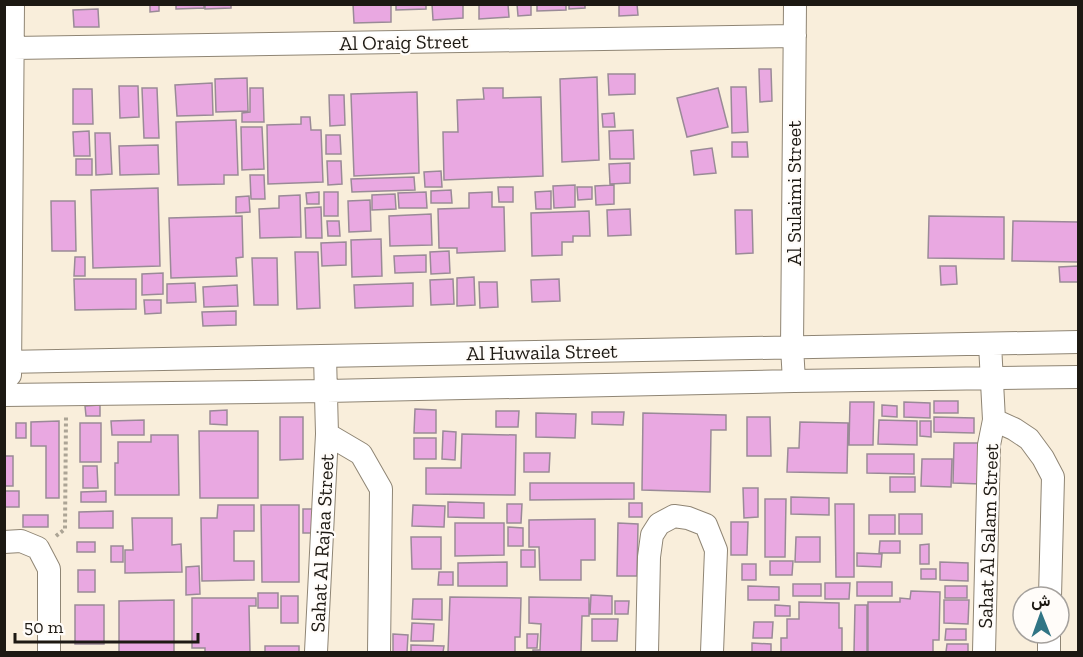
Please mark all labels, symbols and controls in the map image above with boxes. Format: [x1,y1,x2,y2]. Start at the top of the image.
street label: Al Oraig Street [339,29,469,55]
street label: Al Sulaimi Street [782,120,806,266]
street label: Al Huwaila Street [466,339,618,365]
street label: Sahat Al Salam Street [973,442,1003,629]
street label: Sahat Al Rajaa Street [305,452,339,633]
north arrow [1011,585,1071,645]
text: ش [1031,591,1051,610]
scale bar [15,606,198,644]
text: 50 m [24,616,64,638]

